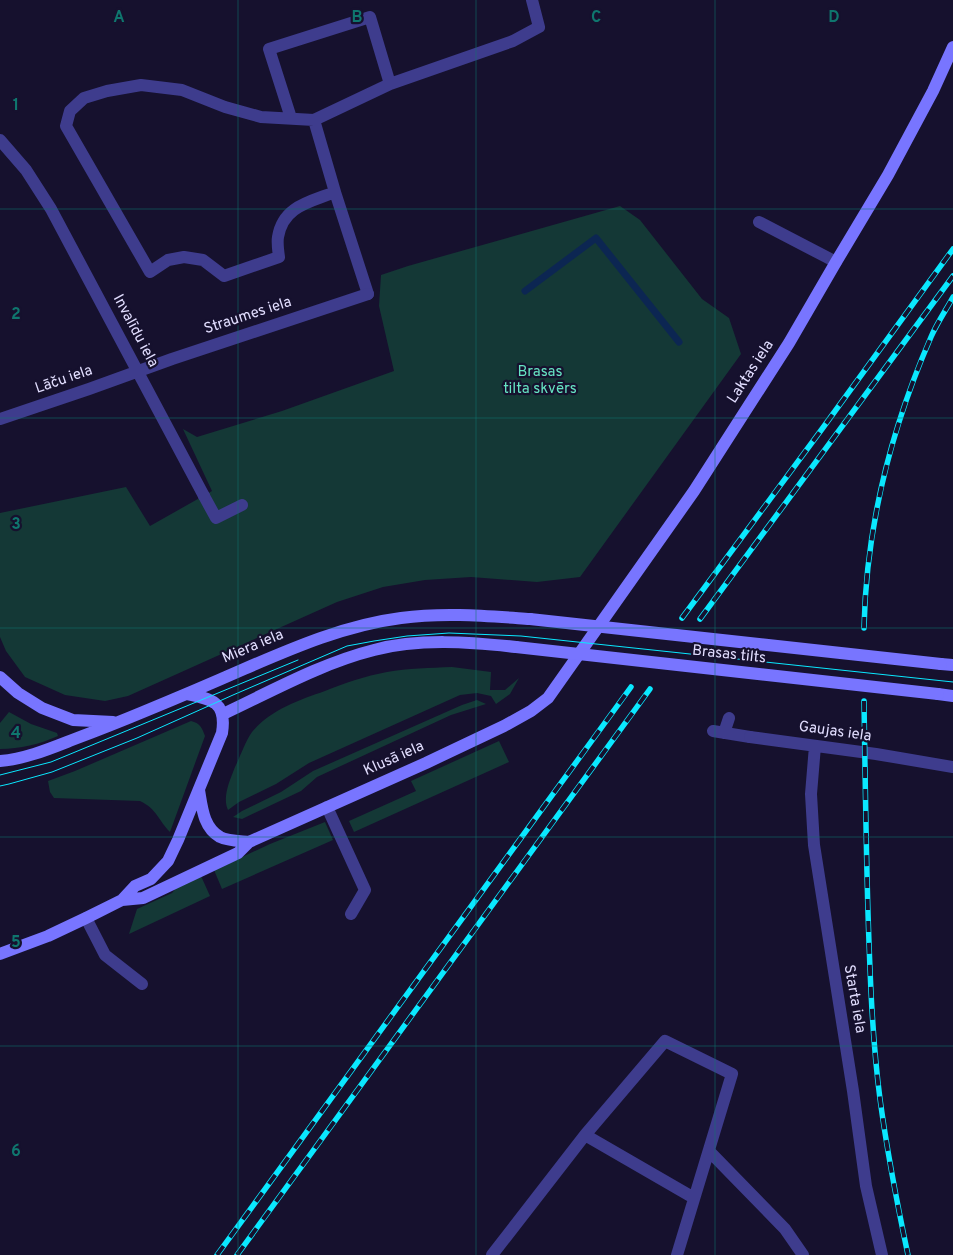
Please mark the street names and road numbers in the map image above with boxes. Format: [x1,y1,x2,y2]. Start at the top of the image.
street label: Invalīdu iela [108,291,162,371]
street label: Straumes iela [202,293,294,339]
street label: Laktas iela [723,337,779,407]
street label: Lāču iela [33,361,95,399]
street label: Miera iela [219,626,287,668]
street label: Brasas tilts [691,642,767,668]
street label: Gaujas iela [797,718,873,746]
street label: Klusā iela [361,737,427,781]
street label: Starta iela [839,963,869,1035]

